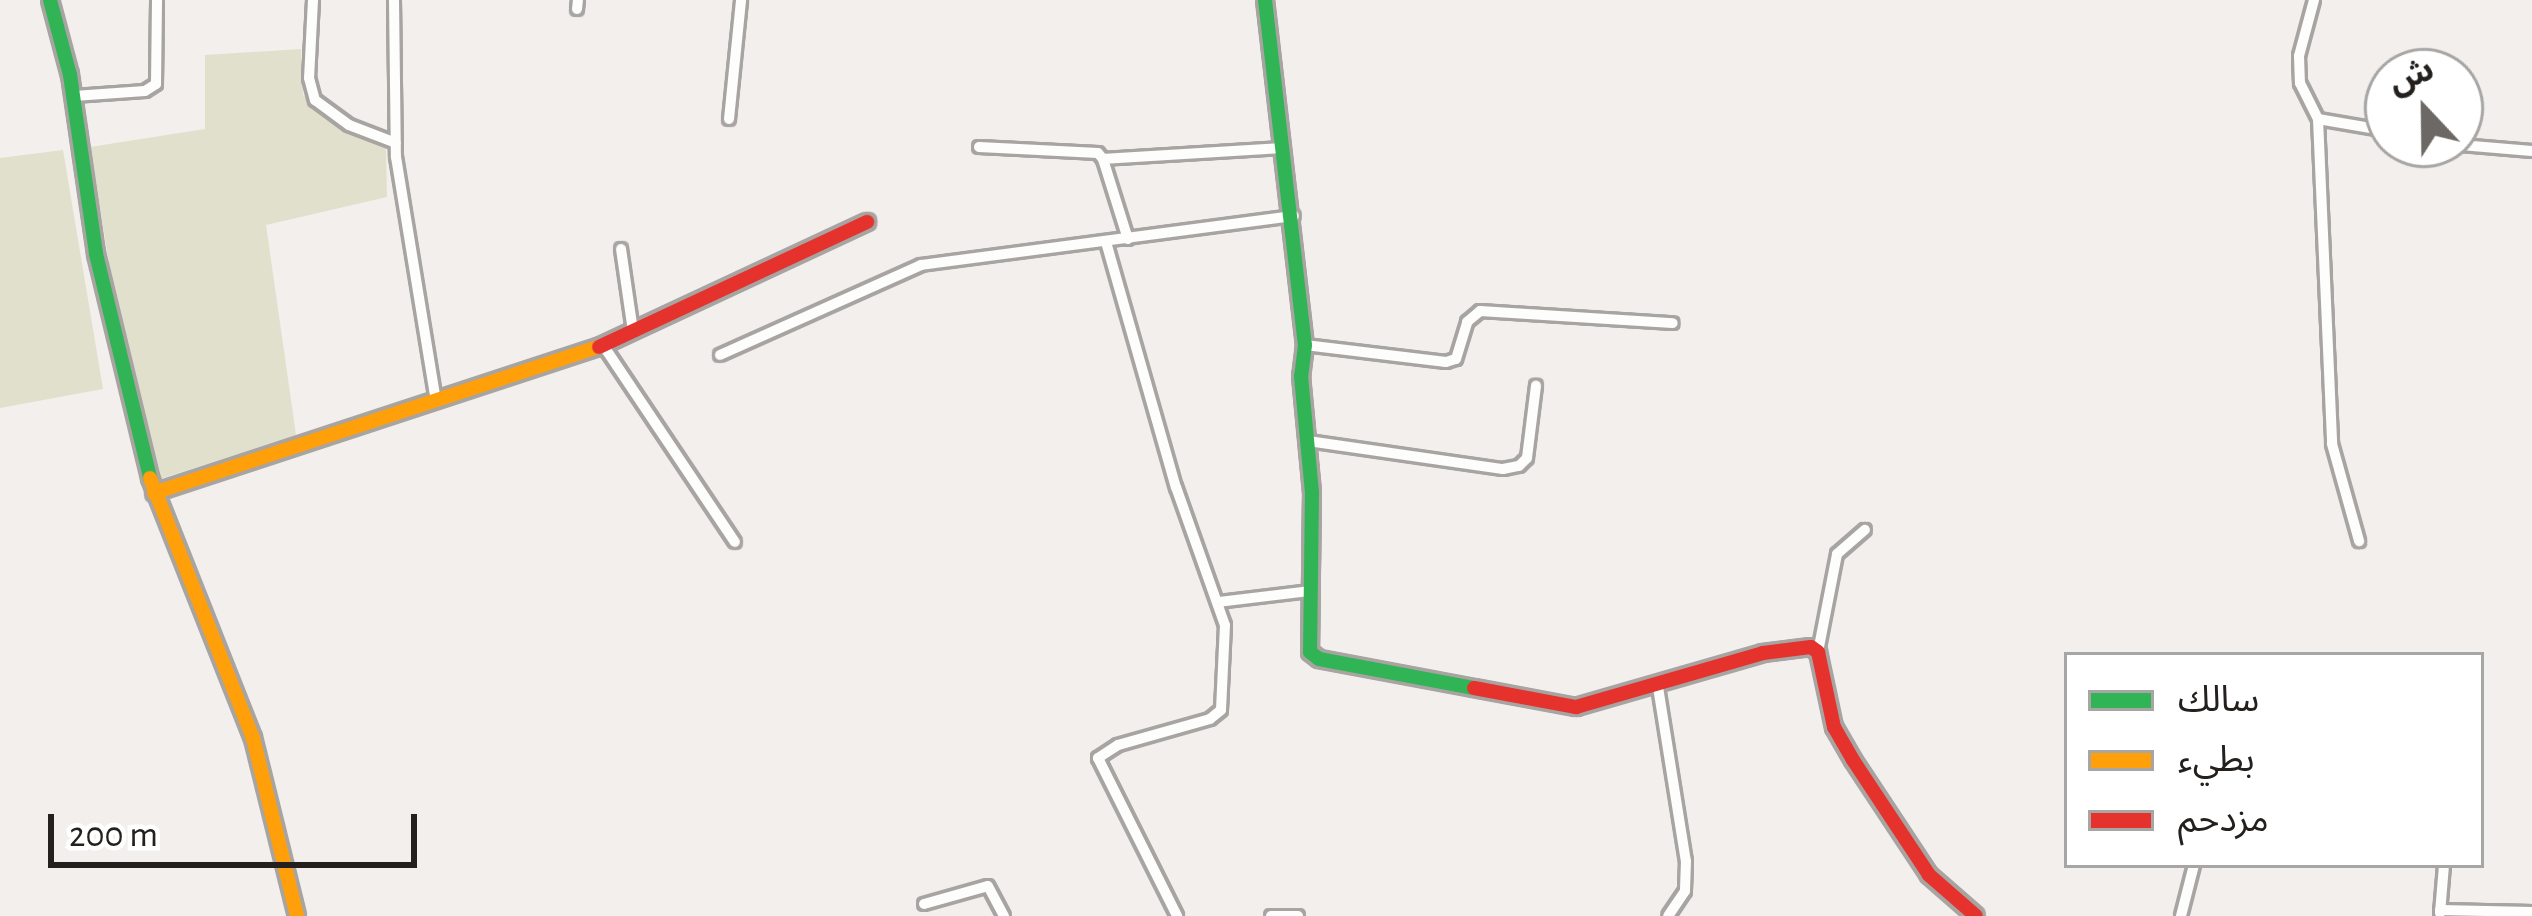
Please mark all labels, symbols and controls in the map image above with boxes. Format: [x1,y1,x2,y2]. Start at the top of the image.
north arrow [2364,48,2484,168]
text: ش [2384,53,2439,101]
legend [2064,652,2484,868]
text: سالك [2178,682,2259,718]
text: بطيء [2178,742,2255,778]
scale bar [54,790,423,864]
text: مزدحم [2178,802,2269,838]
text: 200 m [69,817,158,853]

